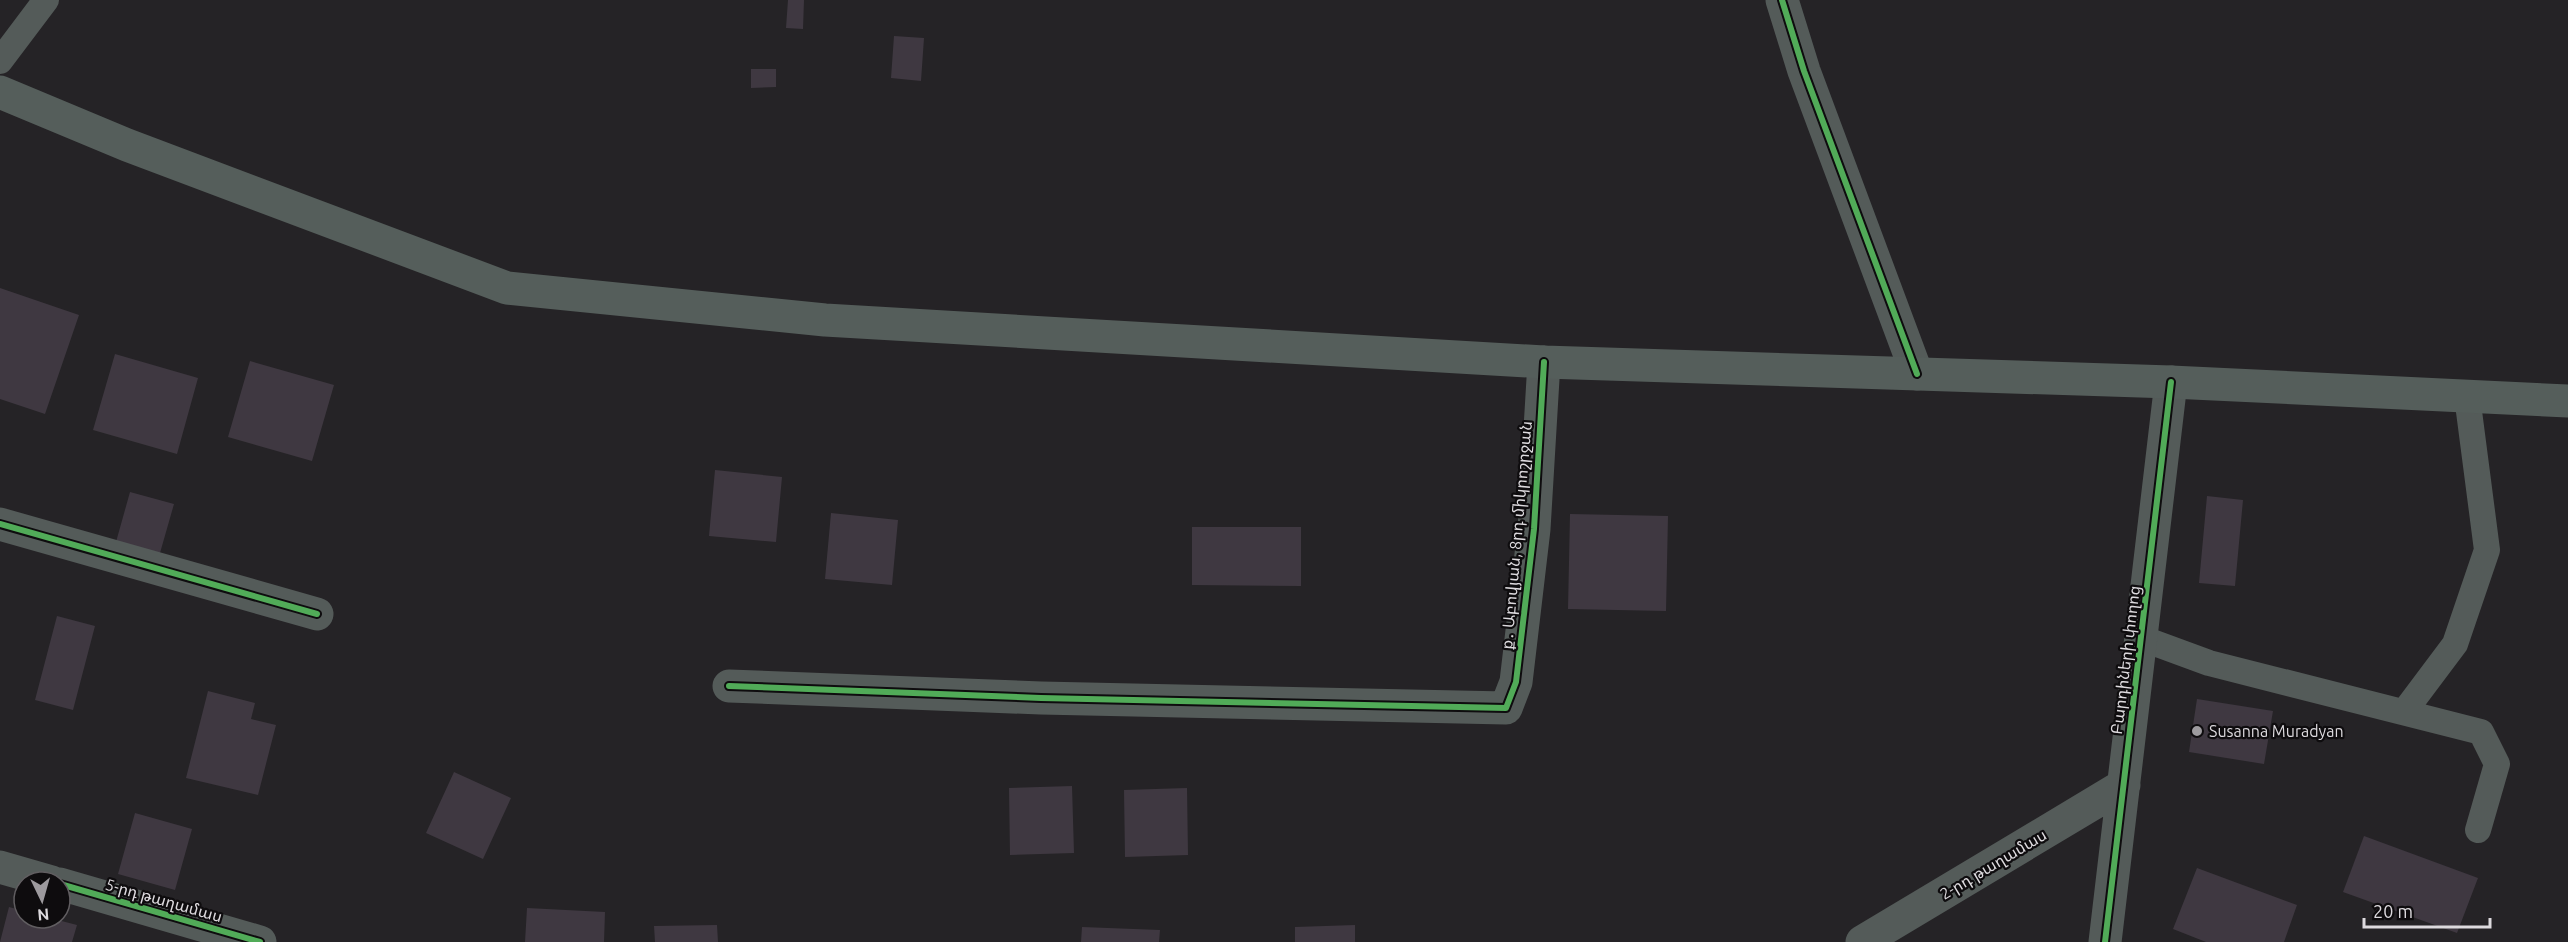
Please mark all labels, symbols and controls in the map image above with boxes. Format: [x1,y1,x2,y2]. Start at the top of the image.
street label: ք․ Աբովյան, 8րդ միկրոշրջան [1497,420,1536,650]
street label: Բարդիների փողոց [2107,585,2144,736]
place label: Susanna Muradyan [2209,722,2344,740]
marker: Susanna Muradyan [2190,724,2204,738]
street label: 2-րդ թաղամաս [1937,825,2050,904]
north arrow [12,870,72,930]
street label: 5-րդ թաղամաս [103,875,225,926]
scale bar [2364,891,2490,929]
text: 20 m [2373,901,2413,921]
text: N [37,905,50,924]

